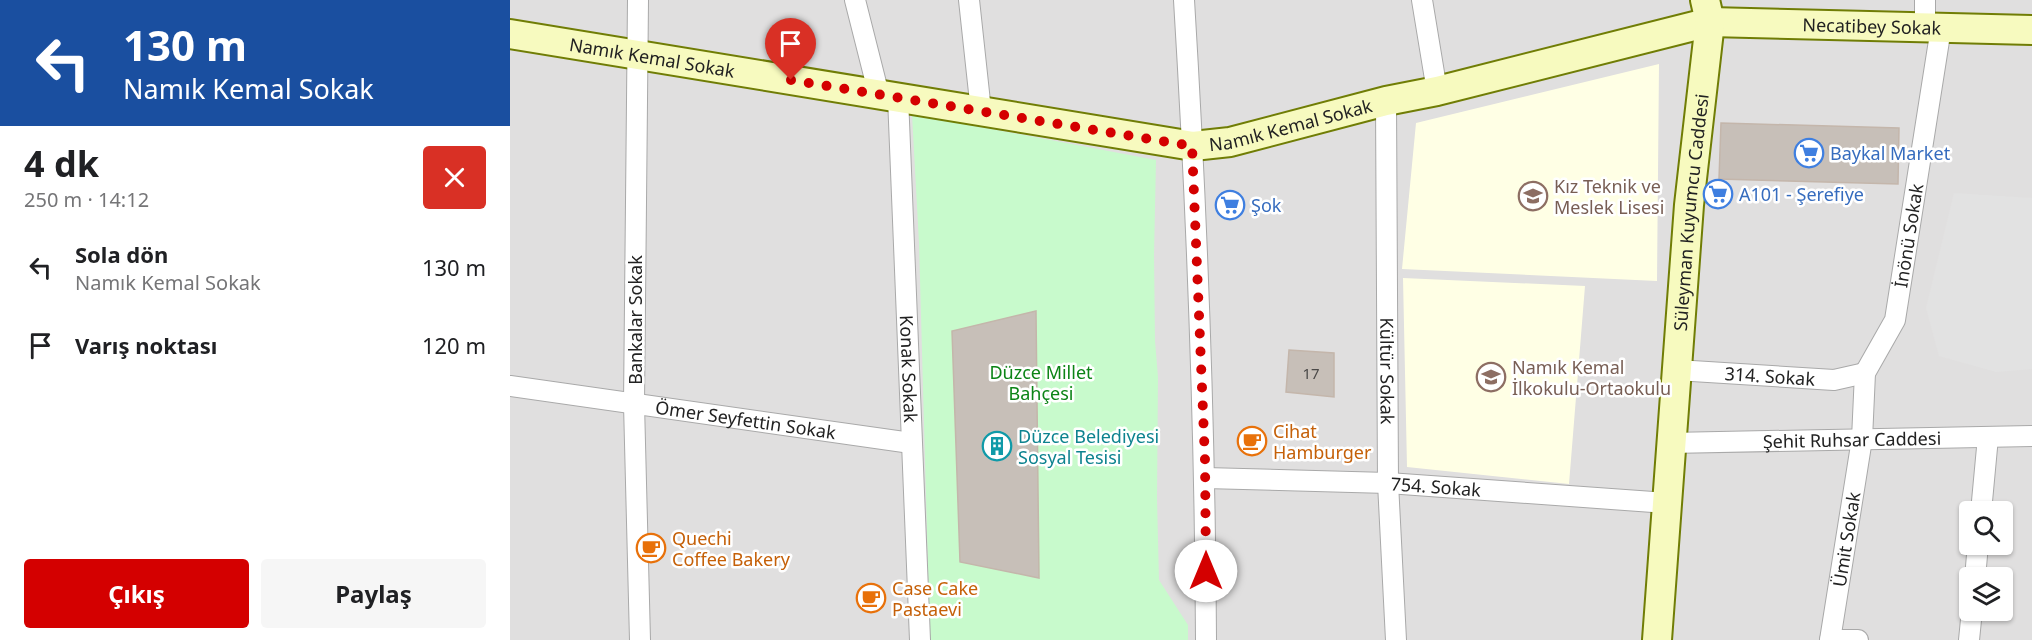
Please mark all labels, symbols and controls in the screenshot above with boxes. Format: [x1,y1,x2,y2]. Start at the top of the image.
street label: Necatibey Sokak [1802,12,1942,40]
text: 130 m [123,16,247,73]
pin [765,18,816,80]
icon: left [24,24,102,102]
icon: arrive [774,27,807,60]
street label: Namık Kemal Sokak [568,32,737,83]
text: Namık Kemal Sokak [123,70,374,107]
street label: Süleyman Kuyumcu Caddesi [1668,92,1714,332]
street label: Namık Kemal Sokak [1208,93,1375,156]
supermarket icon: Baykal Market [1793,137,1825,169]
text: 4 dk [24,139,99,188]
place label: Baykal Market [1830,141,1951,165]
button: close [423,146,486,209]
place label: Kız Teknik ve Meslek Lisesi [1554,174,1664,219]
supermarket icon: A101 - Şerefiye [1702,178,1734,210]
school or university icon: Kız Teknik ve Meslek Lisesi [1517,180,1549,212]
street label: İnönü Sokak [1888,181,1928,289]
place label: A101 - Şerefiye [1739,182,1864,206]
text: 250 m · 14:12 [24,186,149,213]
supermarket icon: Şok [1214,189,1246,221]
place label: Şok [1251,193,1282,217]
text: Sola dön [75,239,168,269]
icon: left [24,251,57,284]
text: 130 m [422,252,486,282]
street label: Bankalar Sokak [623,255,647,385]
text: Namık Kemal Sokak [75,269,261,296]
street label: Konak Sokak [895,314,923,423]
street label: Kültür Sokak [1375,318,1400,425]
icon: arrive [24,329,57,362]
text: Varış noktası [75,330,217,360]
text: 120 m [422,330,486,360]
place label: Namık Kemal İlkokulu-Ortaokulu [1512,355,1671,400]
park label: Düzce Millet Bahçesi [989,360,1093,405]
school or university icon: Namık Kemal İlkokulu-Ortaokulu [1475,361,1507,393]
street label: 314. Sokak [1724,361,1816,391]
house number: 17 [1302,363,1320,383]
street label: Ömer Seyfettin Sokak [654,395,838,444]
place label: Cihat Hamburger [1273,419,1372,464]
place label: Düzce Belediyesi Sosyal Tesisi [1018,424,1159,469]
cafe icon: Cihat Hamburger [1236,425,1268,457]
street label: Şehit Ruhsar Caddesi [1763,426,1941,453]
building icon: Düzce Belediyesi Sosyal Tesisi [981,430,1013,462]
street label: 754. Sokak [1390,471,1482,502]
street label: Ümit Sokak [1827,490,1865,589]
map controls [1959,501,2013,621]
button: search [1959,501,2013,555]
place label: Quechi Coffee Bakery [672,526,791,571]
cafe icon: Quechi Coffee Bakery [635,532,667,564]
position arrow [1174,539,1238,603]
button: Çıkış [24,559,249,628]
button: Paylaş [261,559,486,628]
button: layers [1959,567,2013,621]
place label: Case Cake Pastaevi [892,576,978,621]
cafe icon: Case Cake Pastaevi [855,582,887,614]

